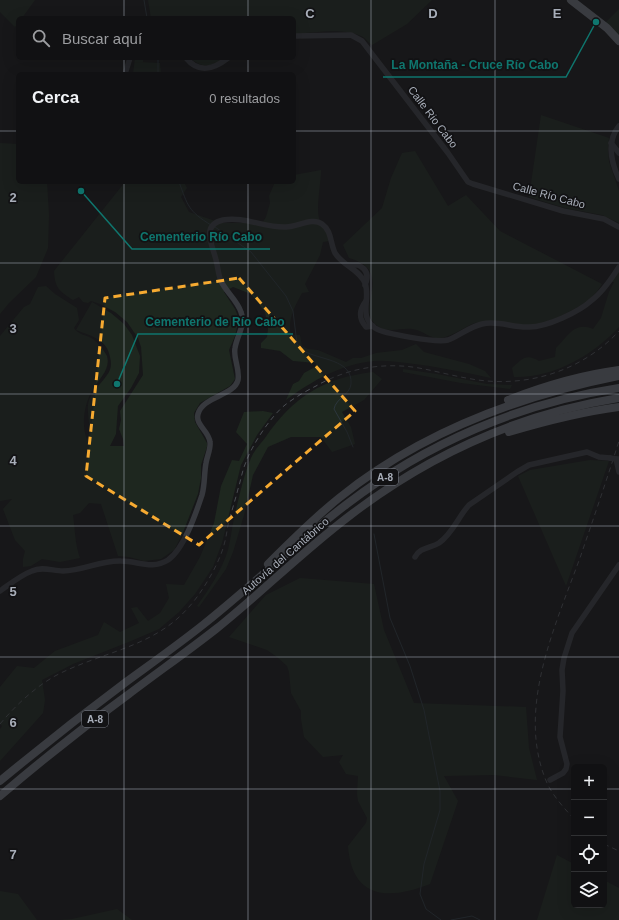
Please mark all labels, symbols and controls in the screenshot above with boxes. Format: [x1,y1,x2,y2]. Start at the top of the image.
text: C [305,6,315,21]
text: D [428,6,438,21]
text: E [553,6,562,21]
search box [16,16,296,60]
icon: search [30,27,52,49]
text: Buscar aquí [62,30,142,47]
callout: La Montaña - Cruce Río Cabo [383,53,566,77]
text: La Montaña - Cruce Río Cabo [391,58,559,72]
street label: Calle Rio Cabo [406,84,460,150]
text: Cerca [32,88,79,107]
text: 0 resultados [209,91,280,106]
street label: Calle Río Cabo [511,180,587,210]
text: 2 [9,190,17,205]
callout: Cementerio Río Cabo [132,225,270,249]
text: Cementerio Río Cabo [140,230,262,244]
callout: Cementerio de Río Cabo [138,310,293,334]
text: Cementerio de Río Cabo [145,315,285,329]
text: 3 [9,321,17,336]
text: 4 [9,453,17,468]
road number: A-8 [372,469,398,485]
street label: Autovía del Cantábrico [239,515,331,597]
text: 5 [9,584,17,599]
road number: A-8 [82,711,108,727]
text: 6 [9,715,17,730]
map controls [571,764,607,908]
button: + [571,764,607,800]
button: − [571,800,607,836]
button: locate [571,836,607,872]
text: 7 [9,847,17,862]
button: layers [571,872,607,908]

